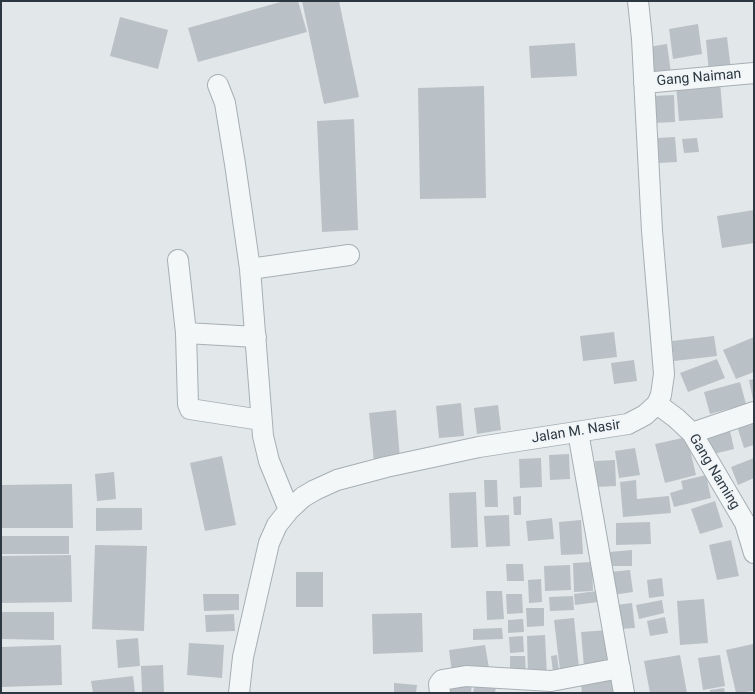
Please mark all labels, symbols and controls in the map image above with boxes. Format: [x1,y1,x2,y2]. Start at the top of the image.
street label: Gang Naiman [656,66,742,90]
street label: Jalan M. Nasir [530,417,622,447]
street label: Gang Naming [685,431,743,513]

